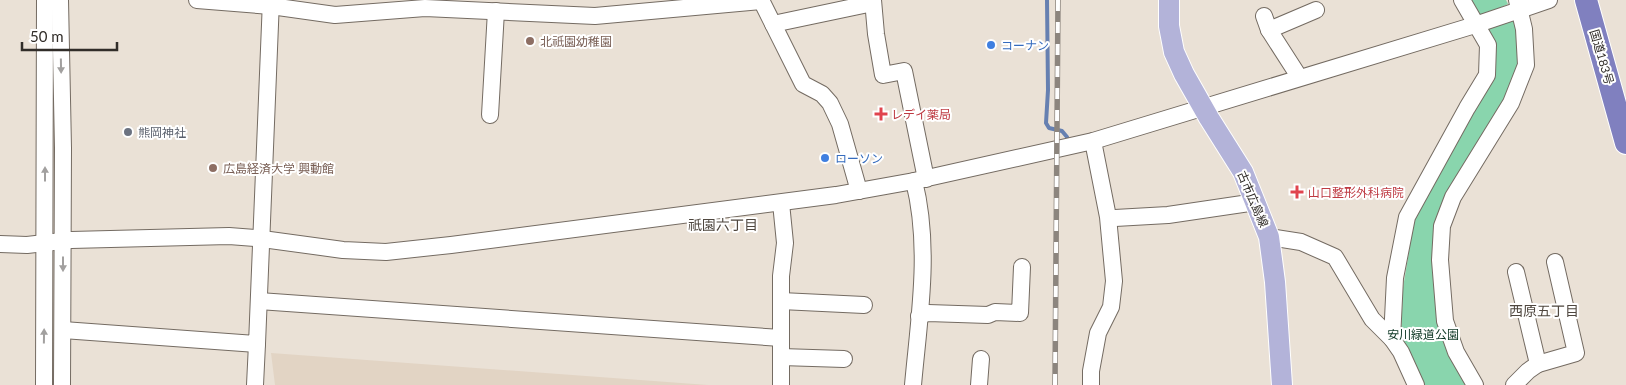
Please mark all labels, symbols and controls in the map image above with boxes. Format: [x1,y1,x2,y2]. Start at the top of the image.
scale bar [22,20,118,52]
text: 50 m [30,27,64,45]
street label: 国道183号 [1587,28,1617,86]
place label: 北祇園幼稚園 [540,34,612,49]
marker: 北祇園幼稚園 [524,35,536,47]
place label: コーナン [1001,38,1049,53]
marker: コーナン [985,39,997,51]
one-way arrow [57,58,65,74]
place label: レデイ薬局 [891,107,951,122]
marker: レデイ薬局 [875,108,887,120]
place label: 熊岡神社 [138,125,186,140]
marker: 熊岡神社 [122,126,134,138]
place label: ローソン [835,151,883,166]
marker: ローソン [819,152,831,164]
place label: 広島経済大学 興動館 [223,161,334,176]
marker: 広島経済大学 興動館 [207,162,219,174]
one-way arrow [41,166,49,182]
street label: 古市広島線 [1234,168,1272,230]
marker: 山口整形外科病院 [1290,185,1304,199]
place label: 山口整形外科病院 [1308,185,1404,200]
district label: 祇園六丁目 [688,216,758,233]
one-way arrow [59,256,67,272]
district label: 西原五丁目 [1509,302,1579,319]
park label: 安川緑道公園 [1387,327,1459,342]
one-way arrow [41,328,49,344]

